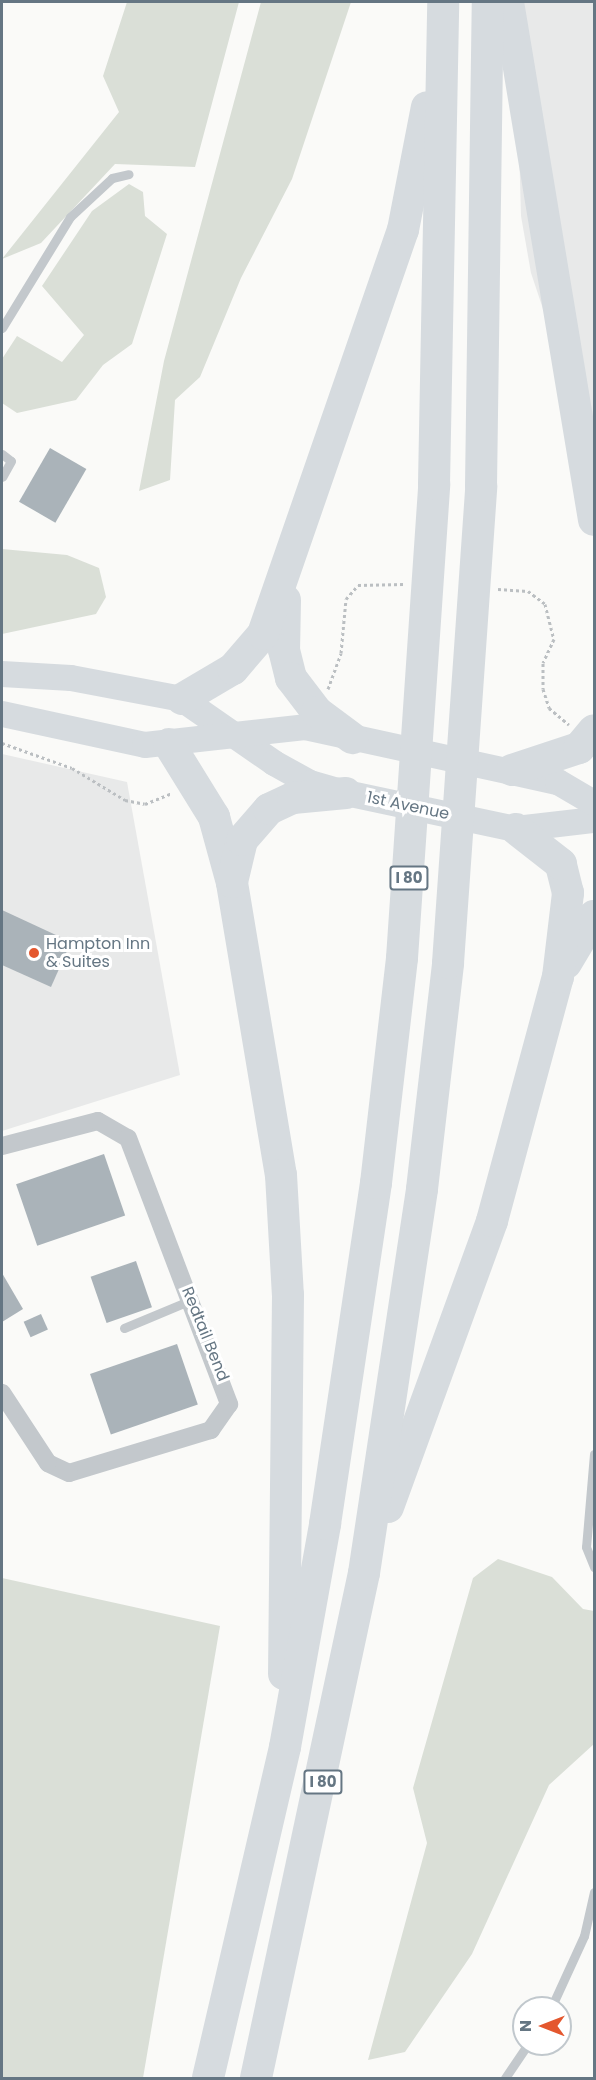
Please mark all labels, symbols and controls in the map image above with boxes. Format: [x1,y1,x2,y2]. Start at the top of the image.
street label: 1st Avenue [365,788,451,824]
road number: I 80 [388,866,430,890]
place label: Hampton Inn & Suites [46,934,150,972]
marker: Hampton Inn & Suites [27,946,41,960]
street label: Redtail Bend [177,1284,233,1384]
road number: I 80 [302,1770,344,1794]
north arrow [512,1996,572,2056]
text: N [514,2020,537,2032]

